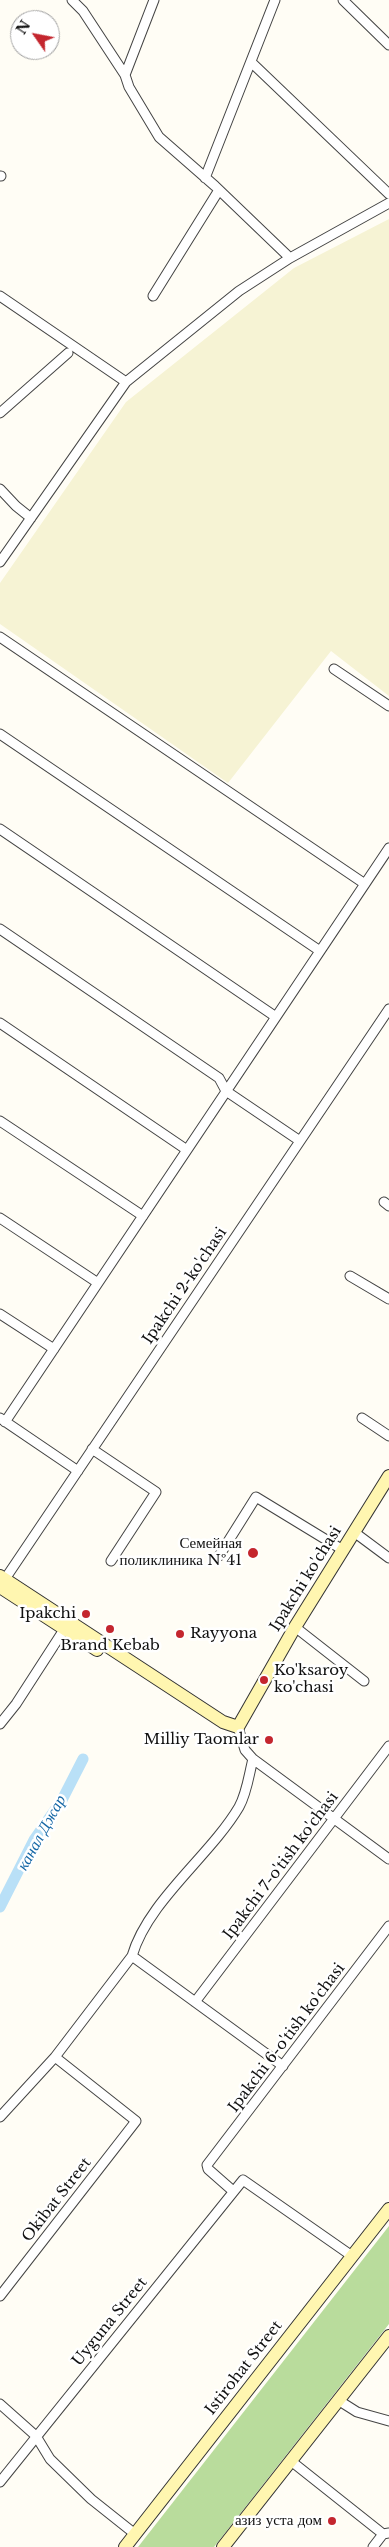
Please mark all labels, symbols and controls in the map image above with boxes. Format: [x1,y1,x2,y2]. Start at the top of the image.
north arrow [10,10,60,60]
text: N [12,17,34,38]
street label: Ipakchi 2-ko'chasi [139,1224,231,1348]
street label: Ipakchi ko'chasi [266,1523,346,1635]
place label: Семейная поликлиника №41 [120,1535,242,1570]
marker: Семейная поликлиника №41 [246,1546,260,1560]
place label: Ipakchi [19,1605,76,1623]
marker: Ipakchi [80,1608,92,1620]
marker: Brand Kebab [104,1623,116,1635]
place label: Rayyona [190,1625,257,1643]
marker: Rayyona [174,1628,186,1640]
place label: Brand Kebab [60,1637,160,1655]
place label: Ko'ksaroy ko'chasi [274,1662,348,1697]
marker: Ko'ksaroy ko'chasi [258,1674,270,1686]
place label: Milliy Taomlar [144,1731,259,1749]
marker: Milliy Taomlar [263,1734,275,1746]
street label: Ipakchi 7-o'tish ko'chasi [220,1789,342,1943]
water label: канал Джар [13,1792,71,1874]
street label: Ipakchi 6-o'tish ko'chasi [225,1960,349,2116]
street label: Okibat Street [19,2154,95,2246]
street label: Uyguna Street [69,2274,151,2370]
street label: Istirohat Street [202,2317,286,2419]
place label: азиз уста дом [235,2512,322,2530]
marker: азиз уста дом [326,2515,338,2527]

